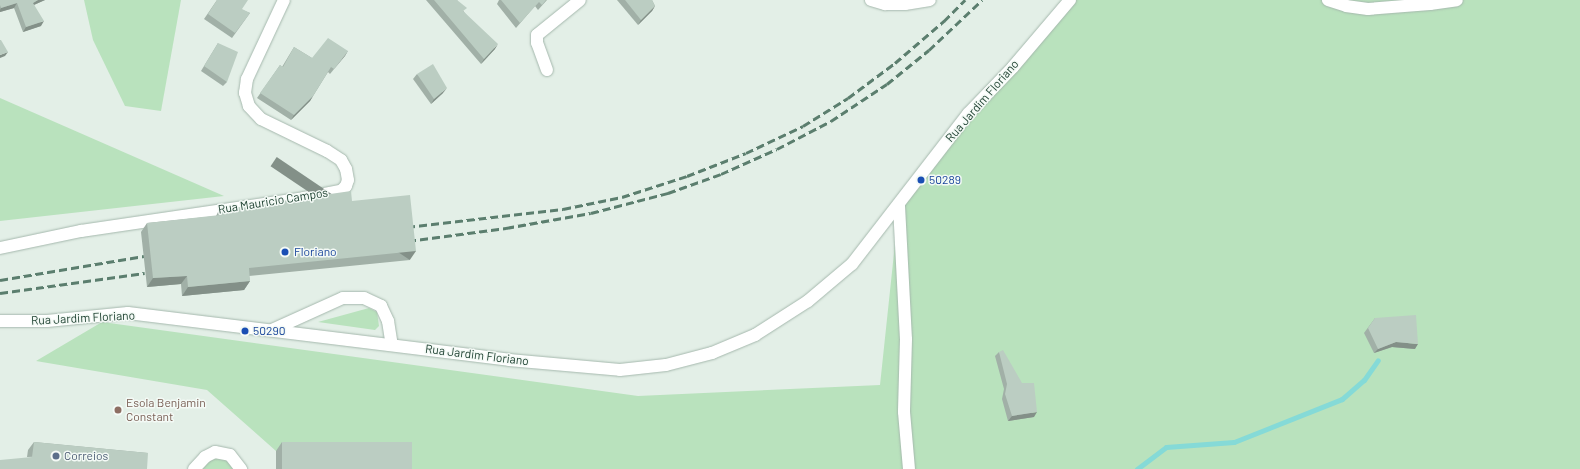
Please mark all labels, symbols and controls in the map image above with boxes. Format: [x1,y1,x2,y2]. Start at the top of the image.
street label: Rua Jardim Floriano [942,57,1022,145]
place label: 50289 [929,173,961,187]
marker: 50289 [916,175,926,185]
street label: Rua Mauricio Campos [217,185,329,217]
place label: Floriano [294,245,337,259]
marker: Floriano [279,246,291,258]
street label: Rua Jardim Floriano [31,308,135,328]
place label: 50290 [253,324,285,338]
marker: 50290 [240,326,250,336]
street label: Rua Jardim Floriano [424,342,530,368]
place label: Esola Benjamin Constant [126,396,206,424]
marker: Esola Benjamin Constant [113,405,123,415]
place label: Correios [64,449,108,463]
marker: Correios [51,451,61,461]

